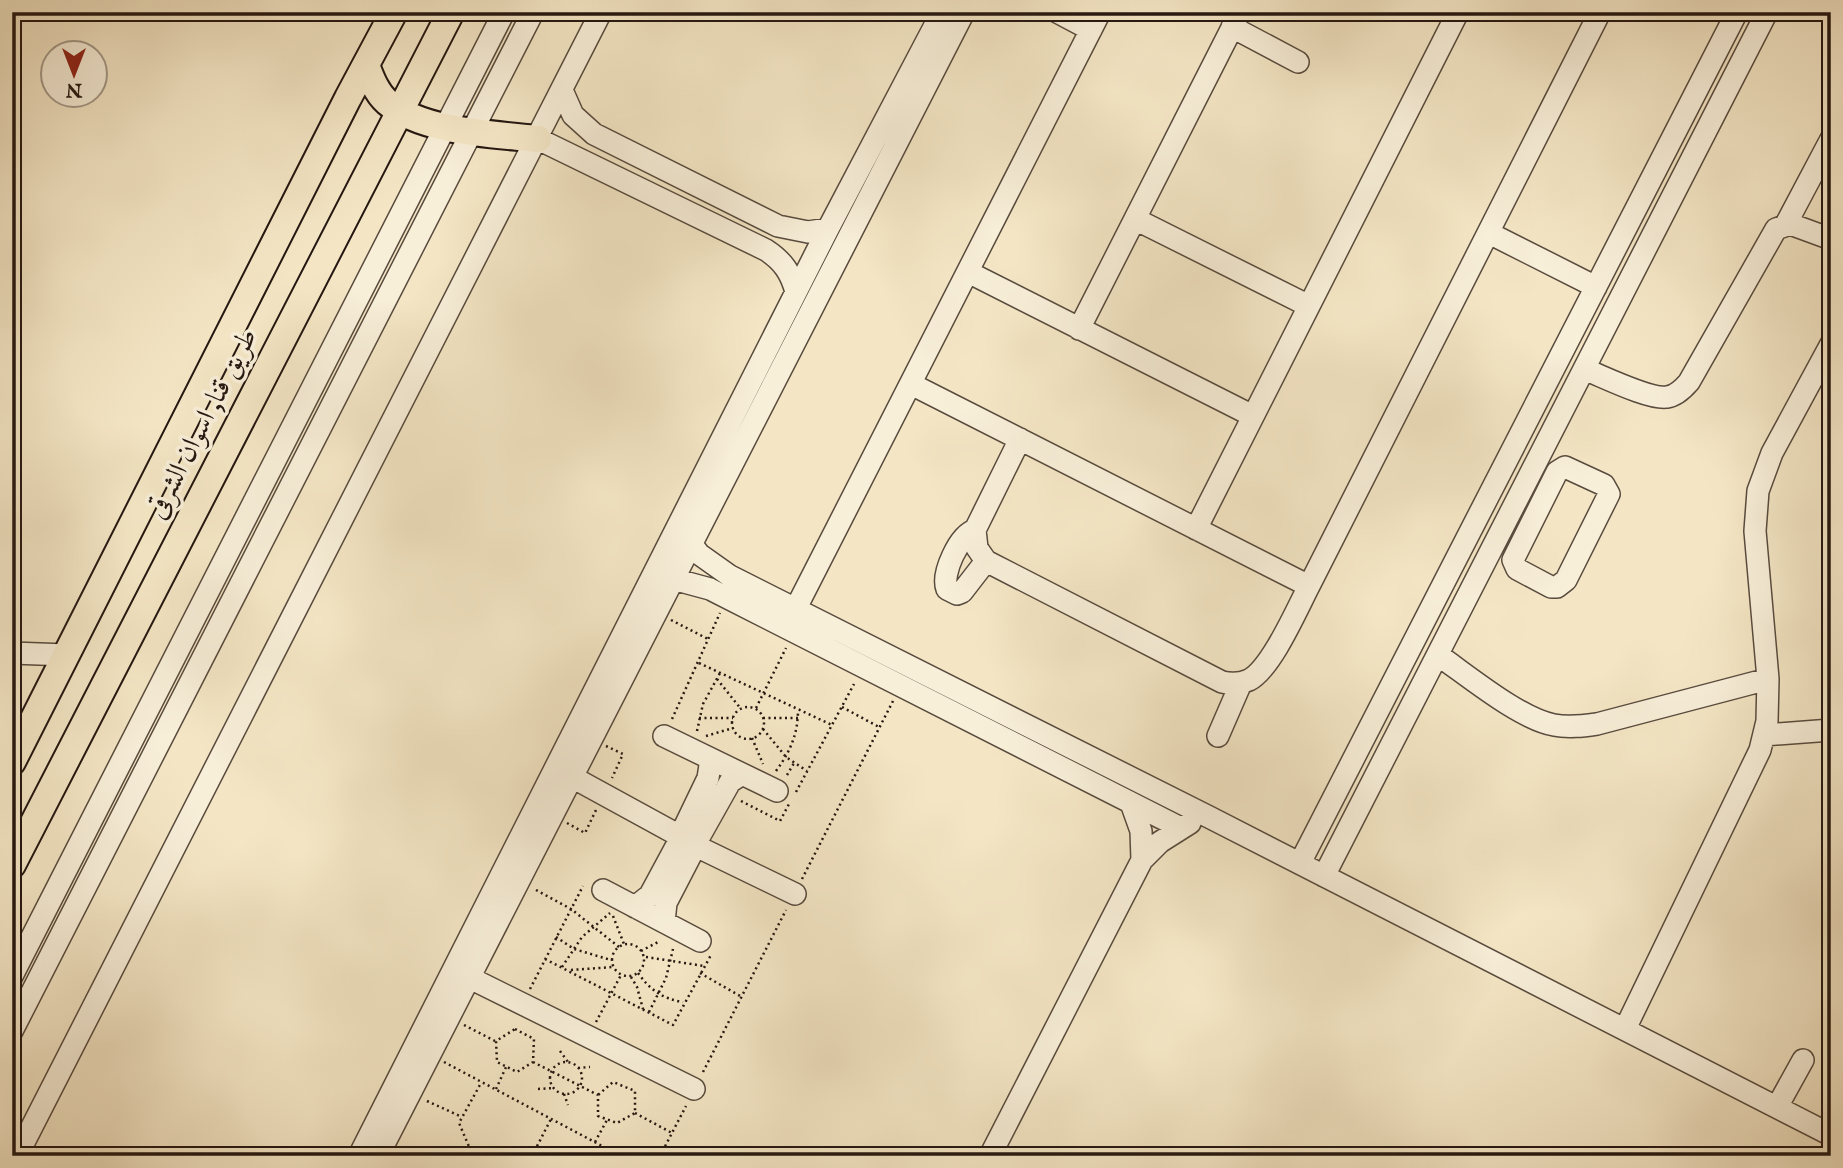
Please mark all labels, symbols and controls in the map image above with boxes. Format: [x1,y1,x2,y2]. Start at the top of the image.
north arrow [38,38,108,108]
text: N [65,77,83,101]
street label: طريق قنا, اسوان الشرقى [140,323,266,525]

